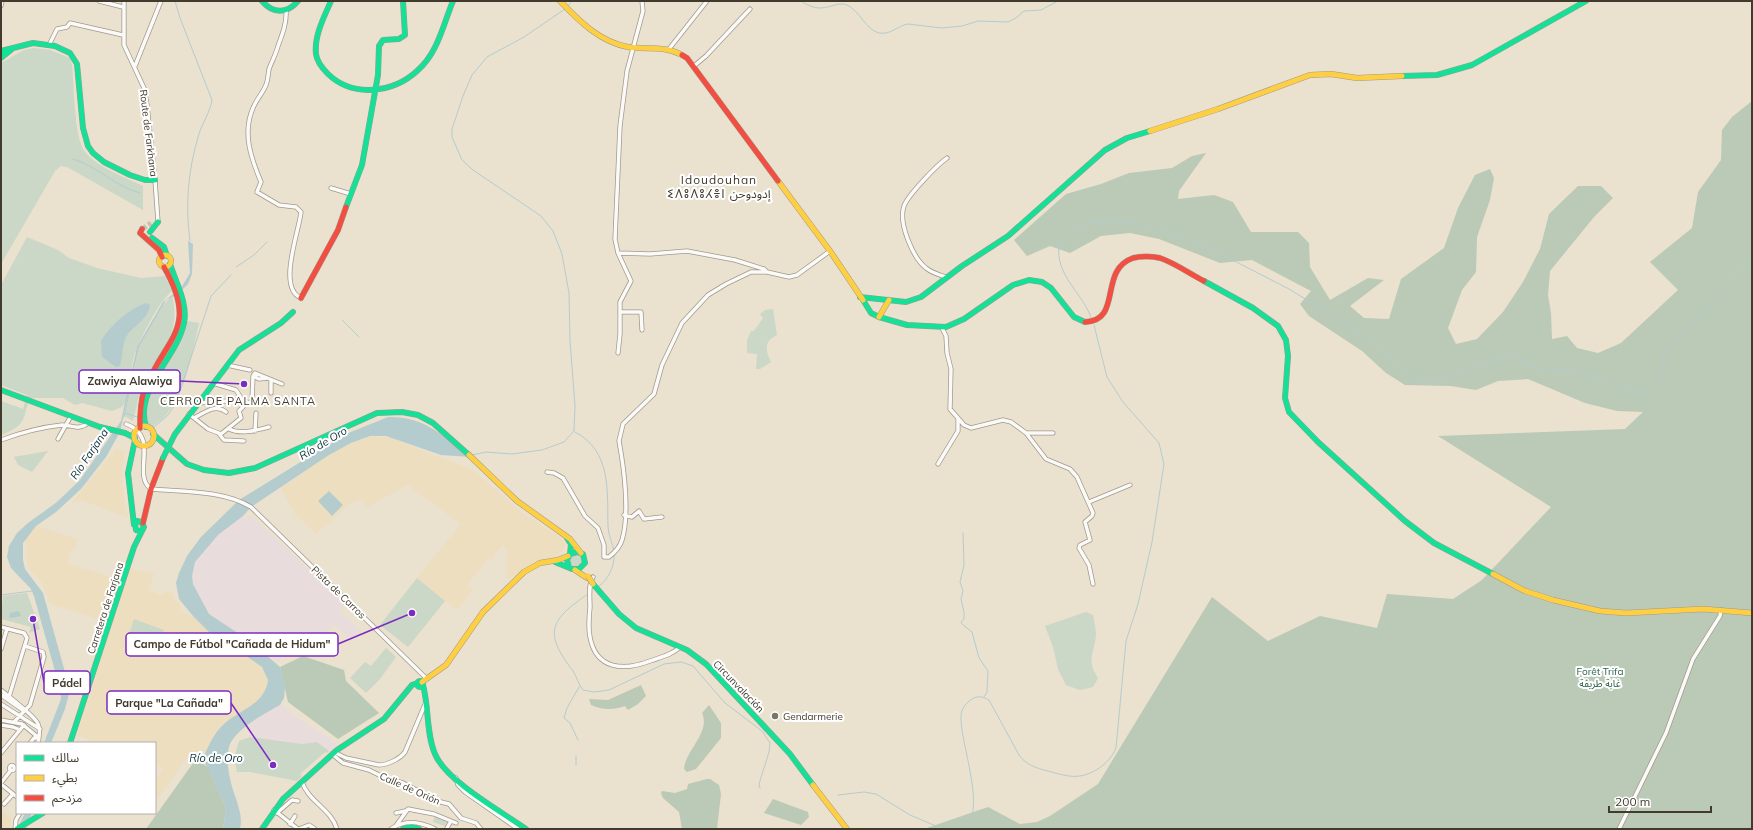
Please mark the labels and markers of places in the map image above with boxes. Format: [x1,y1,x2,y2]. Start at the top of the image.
callout: Zawiya Alawiya [79,370,180,393]
callout: Campo de Fútbol "Cañada de Hidum" [126,633,338,656]
callout: Pádel [44,671,90,694]
callout: Parque "La Cañada" [107,691,231,714]
place label: Gendarmerie [783,710,843,723]
marker: Gendarmerie [770,711,780,721]

